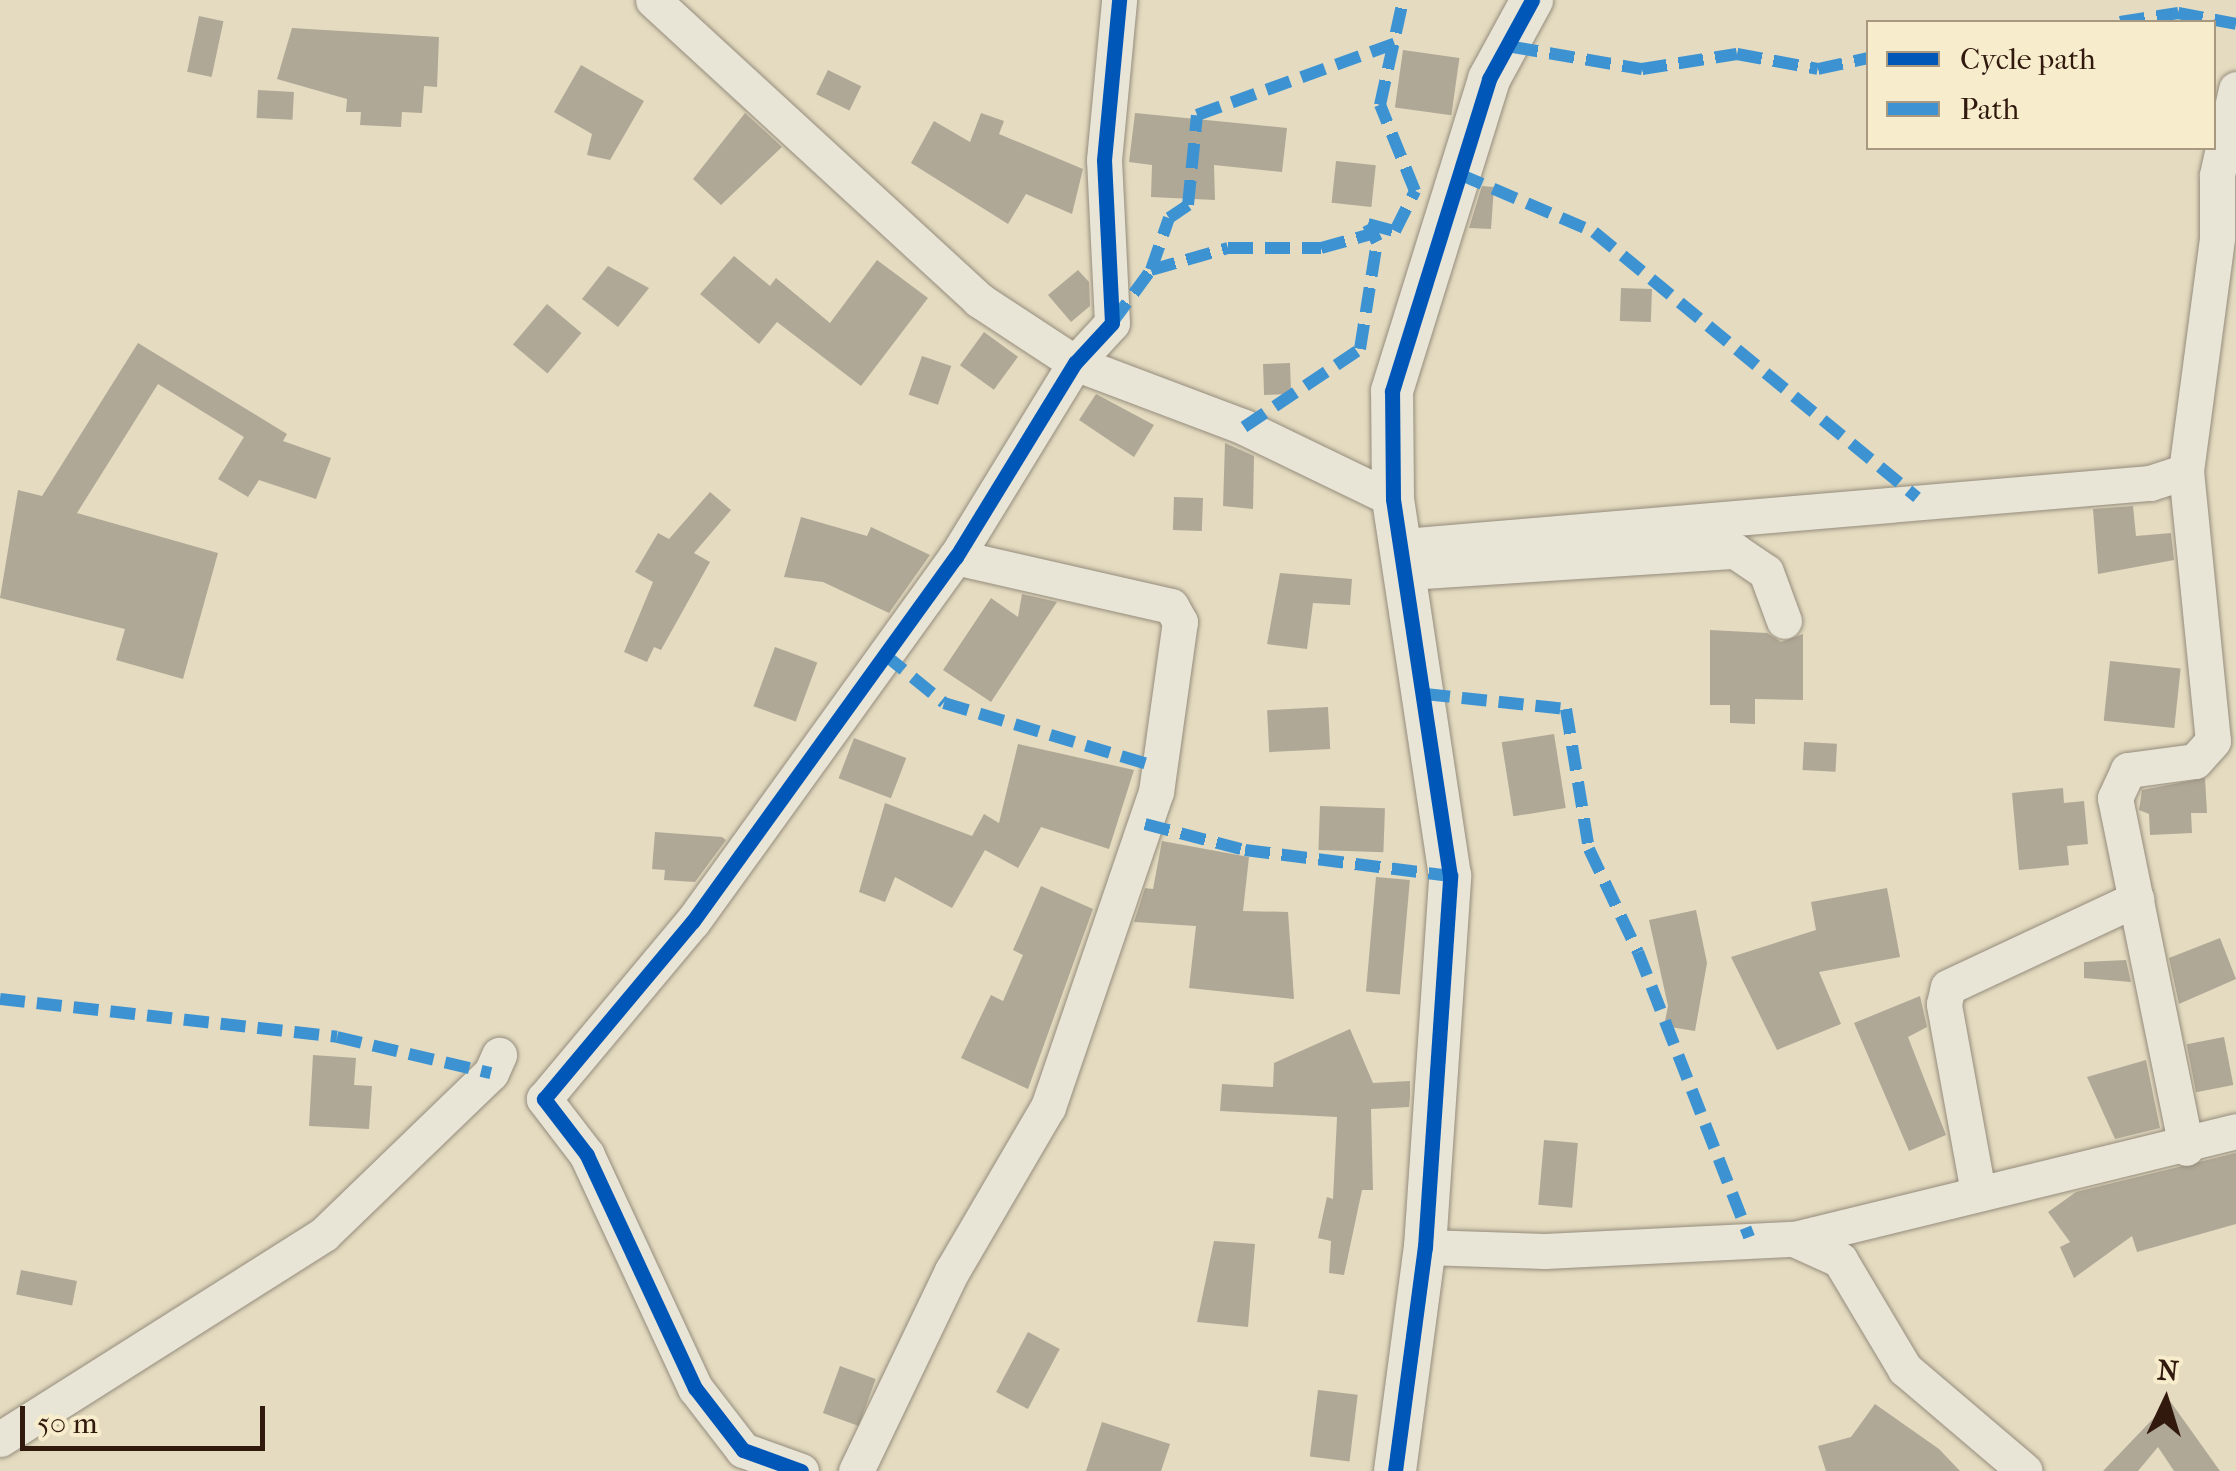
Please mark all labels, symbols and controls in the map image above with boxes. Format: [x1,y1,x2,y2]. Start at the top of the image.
legend [1866,20,2216,150]
text: Cycle path [1960,42,2096,77]
text: Path [1960,92,2019,127]
north arrow [2116,1351,2216,1451]
text: N [2156,1353,2180,1388]
scale bar [25,1386,270,1448]
text: 50 m [37,1406,98,1441]

